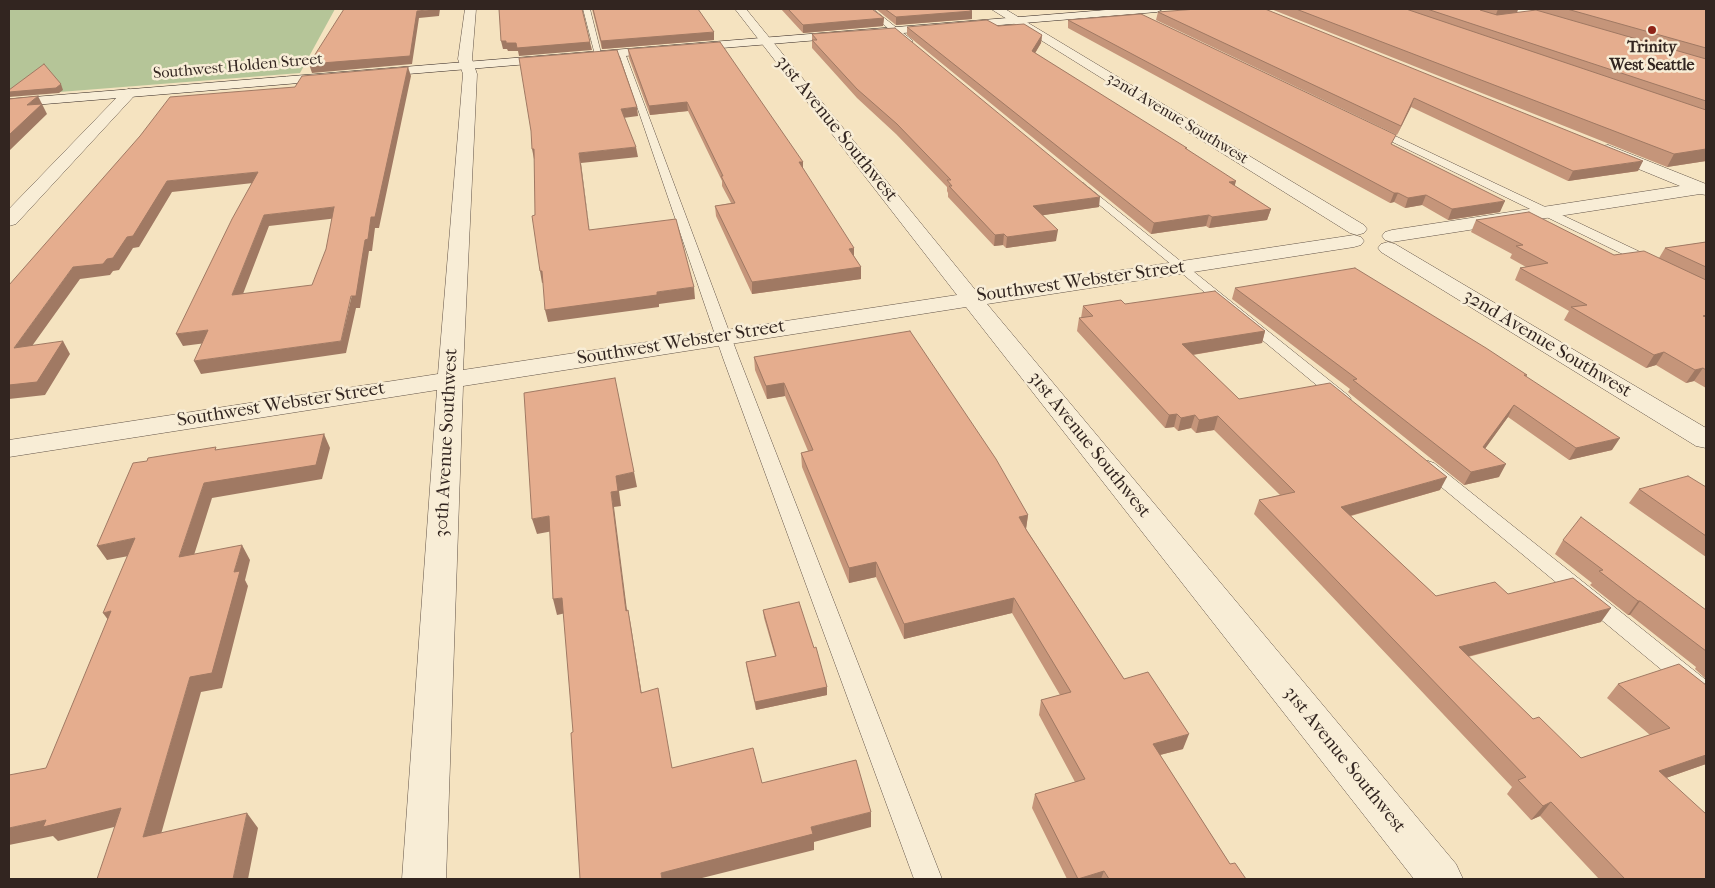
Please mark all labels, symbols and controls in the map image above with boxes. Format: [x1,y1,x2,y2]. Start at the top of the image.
marker: Trinity West Seattle [1646,24,1658,36]
place label: Trinity West Seattle [1610,38,1694,76]
street label: Southwest Holden Street [152,50,324,84]
street label: 31st Avenue Southwest [770,51,902,207]
street label: 32nd Avenue Southwest [1103,69,1251,169]
street label: Southwest Webster Street [975,256,1187,308]
street label: 32nd Avenue Southwest [1459,285,1635,403]
street label: Southwest Webster Street [575,315,787,371]
street label: 30th Avenue Southwest [431,348,463,538]
street label: 31st Avenue Southwest [1023,367,1155,523]
street label: Southwest Webster Street [175,377,387,433]
street label: 31st Avenue Southwest [1278,682,1410,838]

